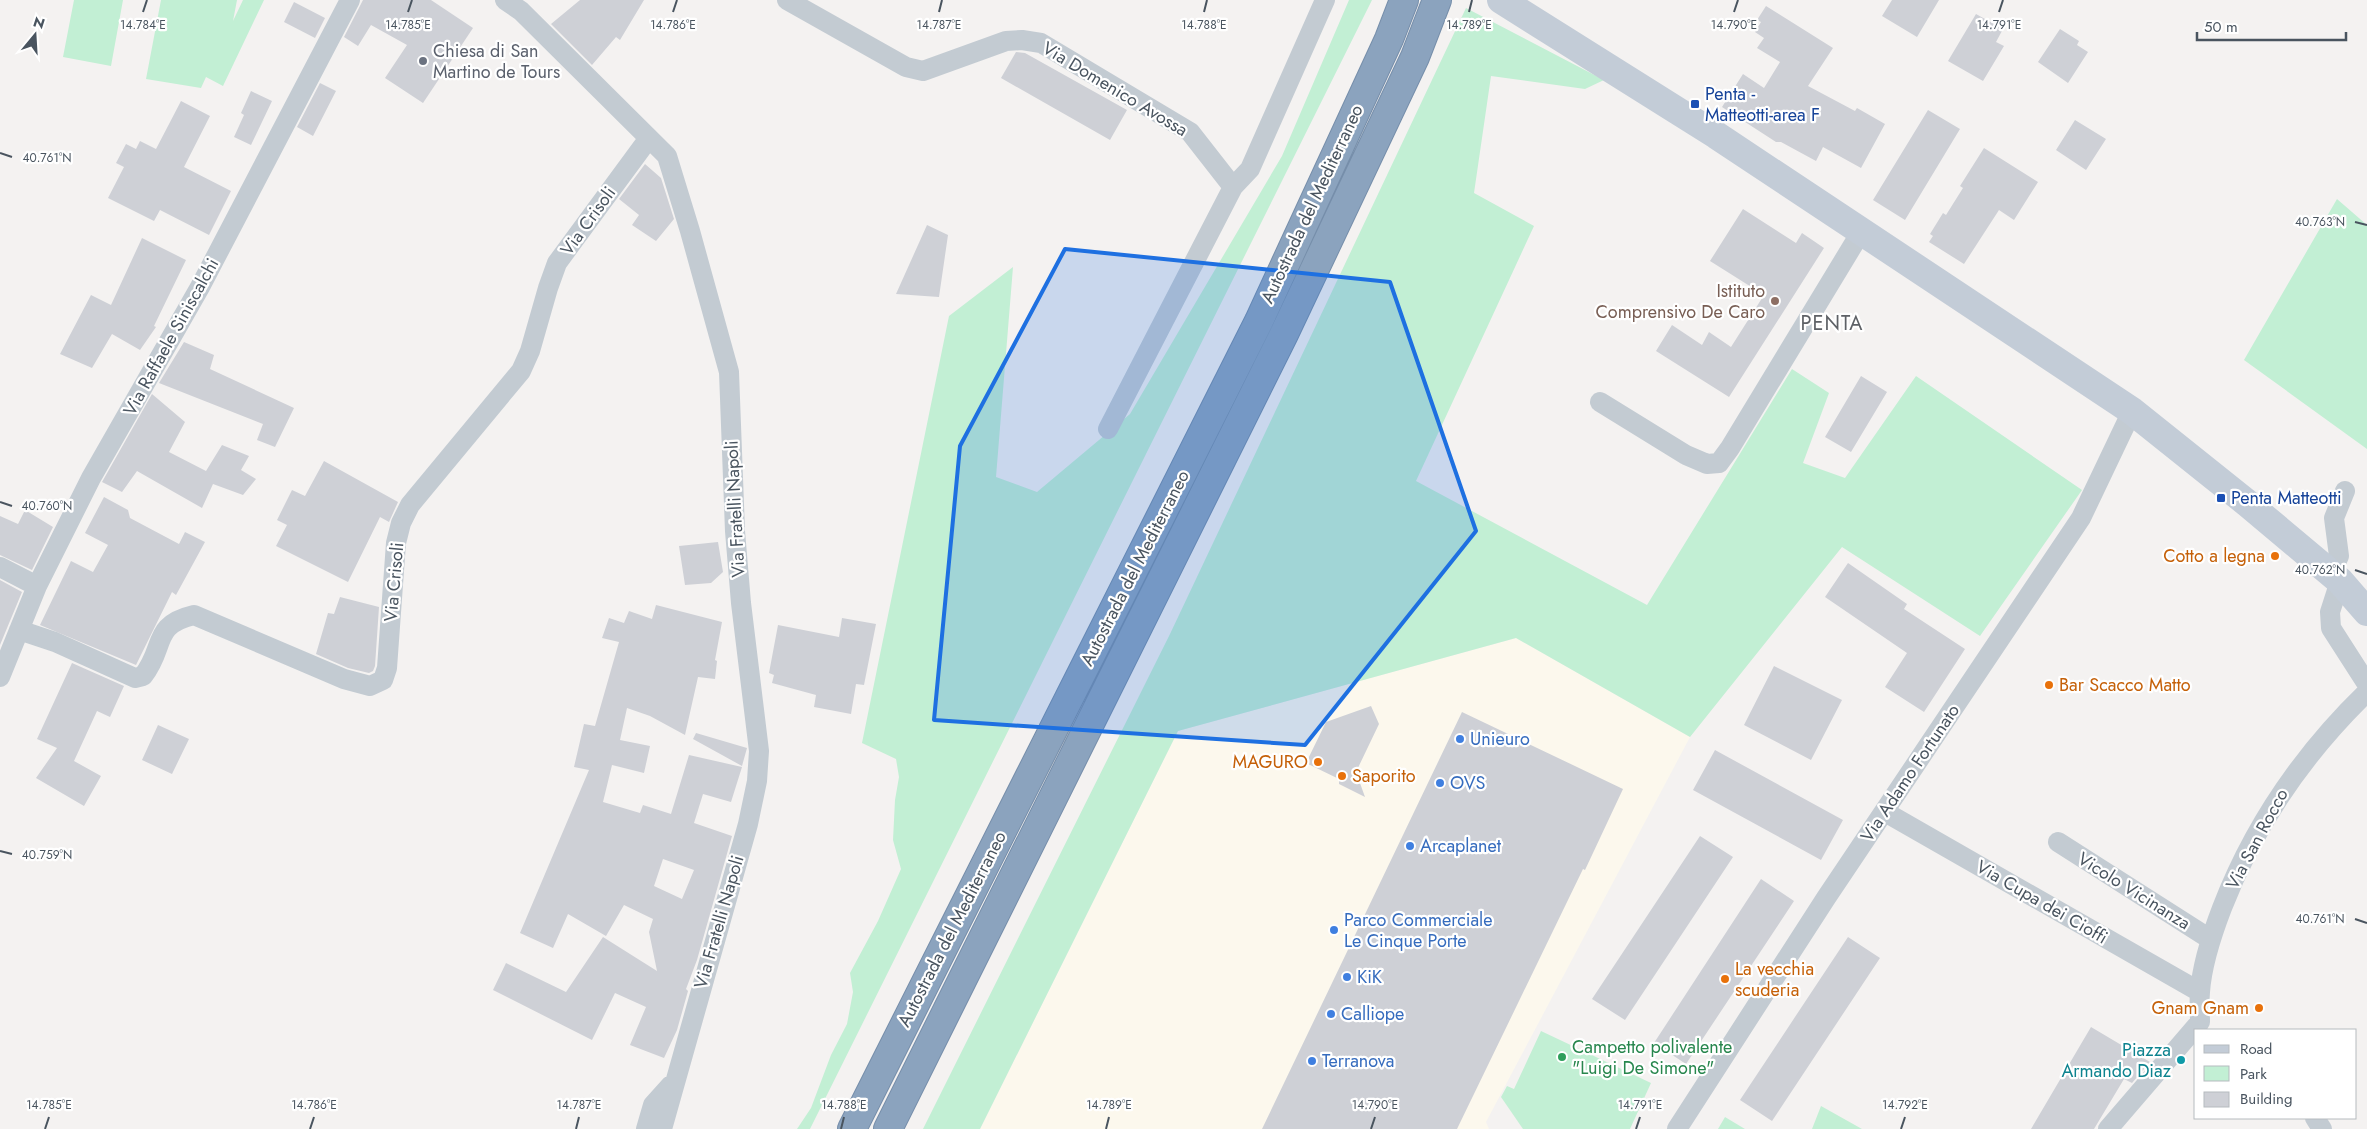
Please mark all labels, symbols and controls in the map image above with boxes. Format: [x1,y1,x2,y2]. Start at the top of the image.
north arrow [10,10,60,60]
scale bar [2197,10,2346,42]
text: N [31,11,47,34]
text: 14.784°E [120,16,166,34]
text: 14.785°E [385,16,431,34]
text: 14.786°E [650,16,696,34]
text: 14.787°E [917,16,961,34]
text: 14.788°E [1181,16,1227,34]
text: 14.789°E [1446,16,1492,34]
text: 14.790°E [1711,16,1757,34]
text: 14.791°E [1977,16,2021,34]
text: 50 m [2204,16,2238,38]
street label: Via Domenico Avossa [1037,35,1193,143]
place label: Chiesa di San Martino de Tours [433,38,560,85]
marker: Chiesa di San Martino de Tours [417,55,429,67]
place label: Penta - Matteotti-area F [1705,81,1820,128]
marker: Penta - Matteotti-area F [1689,98,1701,110]
street label: Autostrada del Mediterraneo [1254,100,1370,308]
text: 40.761°N [22,149,72,167]
street label: Via Crisoli [554,181,622,261]
text: 40.763°N [2295,213,2345,231]
street label: Via Raffaele Siniscalchi [117,254,225,420]
place label: Istituto Comprensivo De Caro [1595,278,1765,325]
marker: Istituto Comprensivo De Caro [1769,295,1781,307]
district label: PENTA [1801,309,1863,338]
street label: Via Fratelli Napoli [718,440,752,578]
street label: Autostrada del Mediterraneo [1074,465,1196,671]
place label: Penta Matteotti [2231,485,2342,511]
marker: Penta Matteotti [2215,492,2227,504]
text: 40.760°N [22,497,72,515]
street label: Via Crisoli [378,541,410,623]
place label: Cotto a legna [2163,543,2265,569]
marker: Cotto a legna [2269,550,2281,562]
text: 40.762°N [2295,561,2345,579]
place label: Bar Scacco Matto [2059,672,2191,698]
marker: Bar Scacco Matto [2043,679,2055,691]
street label: Via Adamo Fortunato [1854,699,1966,847]
place label: Unieuro [1470,726,1530,752]
marker: Unieuro [1454,733,1466,745]
place label: MAGURO [1233,749,1308,775]
marker: MAGURO [1312,756,1324,768]
place label: Saporito [1352,763,1416,789]
marker: Saporito [1336,770,1348,782]
place label: OVS [1450,770,1486,796]
marker: OVS [1434,777,1446,789]
street label: Via San Rocco [2219,784,2295,894]
street label: Autostrada del Mediterraneo [891,826,1013,1032]
place label: Arcaplanet [1420,833,1502,859]
marker: Arcaplanet [1404,840,1416,852]
text: 40.759°N [22,846,72,864]
street label: Vicolo Vicinanza [2073,846,2195,936]
street label: Via Fratelli Napoli [688,852,750,992]
street label: Via Cupa dei Cioffi [1971,854,2113,950]
place label: Parco Commerciale Le Cinque Porte [1344,907,1492,954]
text: 40.761°N [2295,910,2345,928]
marker: Parco Commerciale Le Cinque Porte [1328,924,1340,936]
place label: La vecchia scuderia [1735,956,1814,1003]
place label: KiK [1357,964,1383,990]
marker: KiK [1341,971,1353,983]
marker: La vecchia scuderia [1719,973,1731,985]
place label: Gnam Gnam [2151,995,2249,1021]
place label: Calliope [1341,1001,1404,1027]
marker: Gnam Gnam [2253,1002,2265,1014]
marker: Calliope [1325,1008,1337,1020]
legend [2194,1029,2357,1119]
place label: Campetto polivalente "Luigi De Simone" [1572,1034,1732,1081]
place label: Piazza Armando Diaz [2061,1037,2172,1084]
text: Road [2240,1038,2272,1060]
place label: Terranova [1322,1048,1394,1074]
marker: Campetto polivalente "Luigi De Simone" [1556,1051,1568,1063]
marker: Piazza Armando Diaz [2175,1054,2187,1066]
marker: Terranova [1306,1055,1318,1067]
text: Park [2240,1063,2267,1085]
text: Building [2240,1088,2292,1110]
text: 14.785°E [26,1096,72,1114]
text: 14.786°E [291,1096,337,1114]
text: 14.787°E [557,1096,601,1114]
text: 14.788°E [821,1096,867,1114]
text: 14.789°E [1086,1096,1132,1114]
text: 14.790°E [1352,1096,1398,1114]
text: 14.791°E [1618,1096,1662,1114]
text: 14.792°E [1882,1096,1928,1114]

